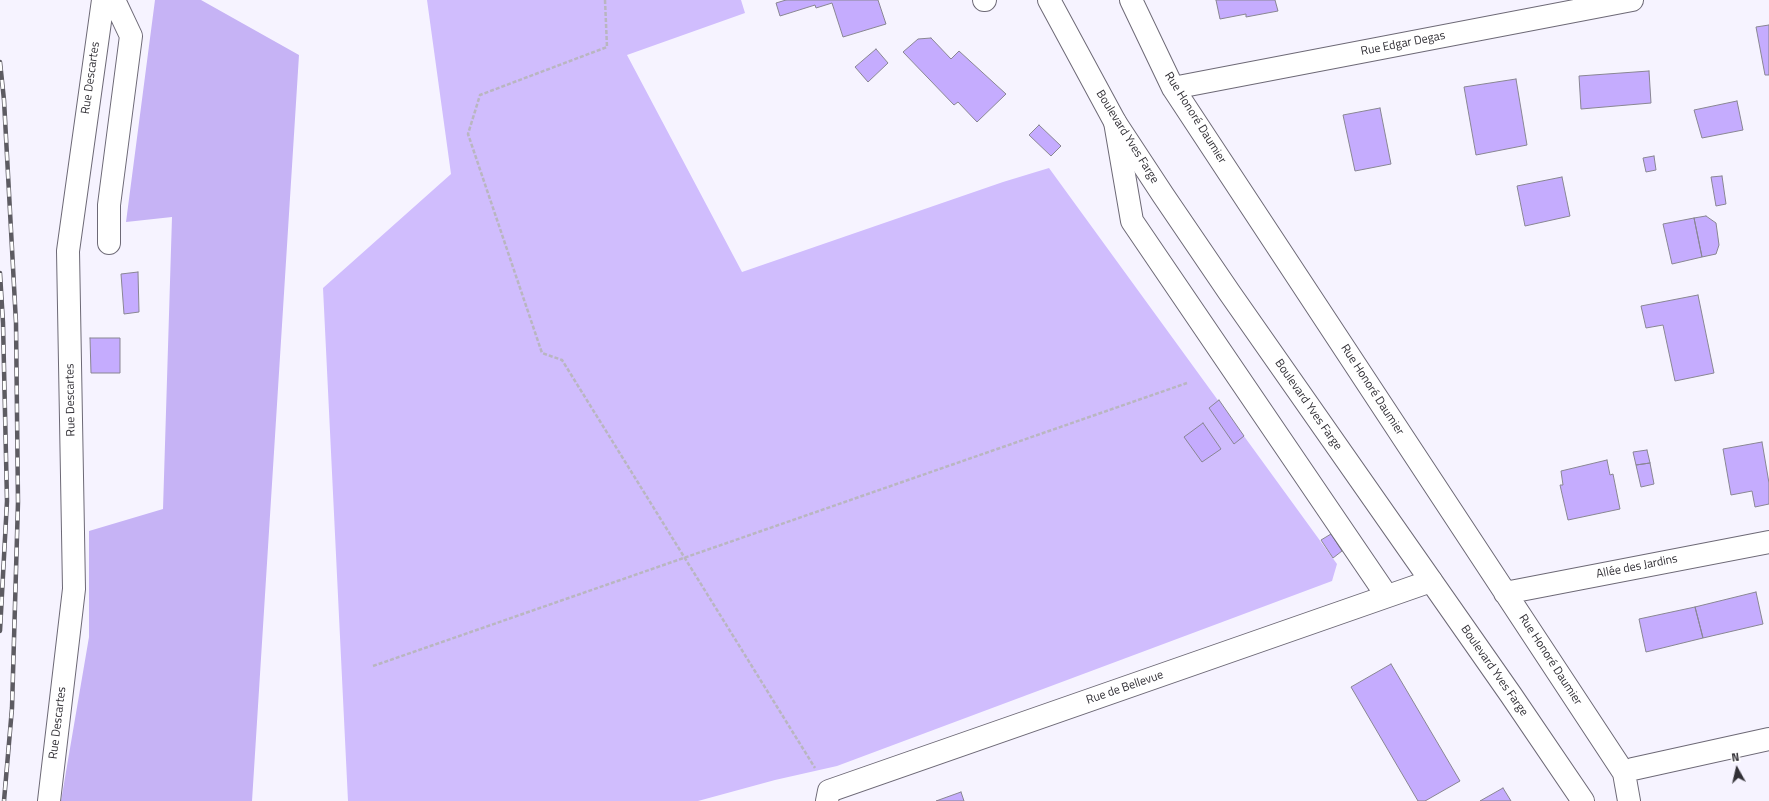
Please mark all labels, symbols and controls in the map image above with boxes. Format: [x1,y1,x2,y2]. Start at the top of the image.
street label: Rue Edgar Degas [1359,29,1447,59]
street label: Rue Descartes [79,41,103,115]
street label: Rue Honoré Daumier [1161,70,1229,166]
street label: Boulevard Yves Farge [1092,88,1162,186]
street label: Rue Honoré Daumier [1337,342,1407,438]
street label: Boulevard Yves Farge [1271,357,1345,453]
street label: Rue Descartes [63,363,79,437]
street label: Allée des Jardins [1595,552,1679,582]
street label: Rue Honoré Daumier [1515,612,1585,708]
street label: Boulevard Yves Farge [1457,623,1531,719]
street label: Rue de Bellevue [1085,668,1165,708]
street label: Rue Descartes [46,686,70,760]
north arrow [1717,749,1757,789]
text: N [1730,749,1740,766]

